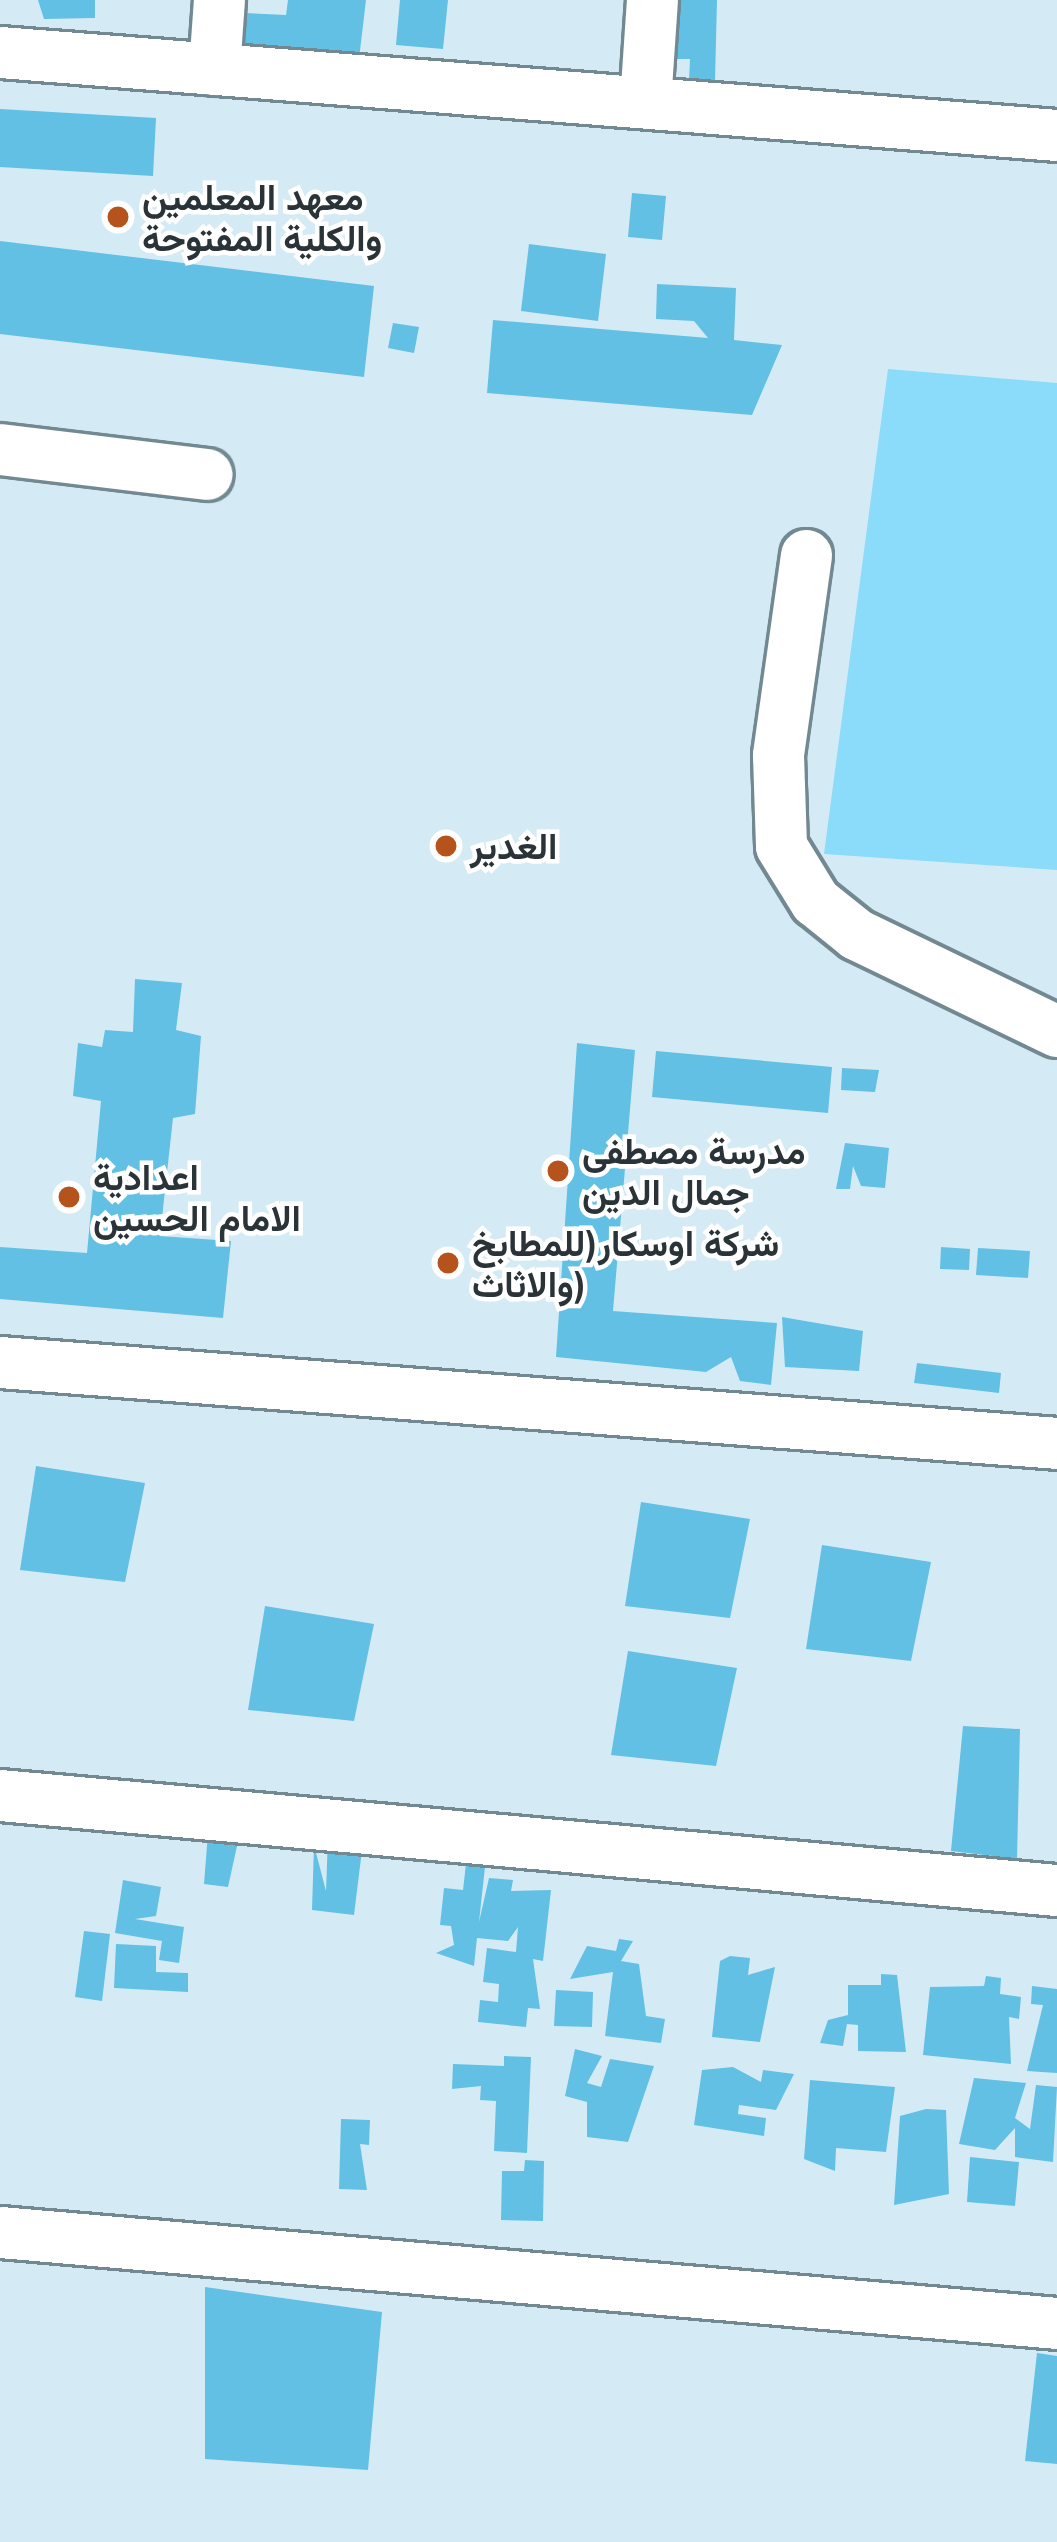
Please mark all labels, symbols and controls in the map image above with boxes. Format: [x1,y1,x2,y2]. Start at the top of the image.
place label: معهد المعلمين والكلية المفتوحة [142,174,382,259]
marker: معهد المعلمين والكلية المفتوحة [105,204,131,230]
place label: الغدير [470,824,557,868]
marker: الغدير [433,833,459,859]
place label: مدرسة مصطفى جمال الدين [582,1128,805,1213]
place label: اعدادية الامام الحسين [93,1154,301,1239]
marker: مدرسة مصطفى جمال الدين [545,1158,571,1184]
marker: اعدادية الامام الحسين [56,1184,82,1210]
place label: شركة اوسكار(للمطابخ والاثاث) [472,1220,779,1305]
marker: شركة اوسكار(للمطابخ والاثاث) [435,1250,461,1276]

